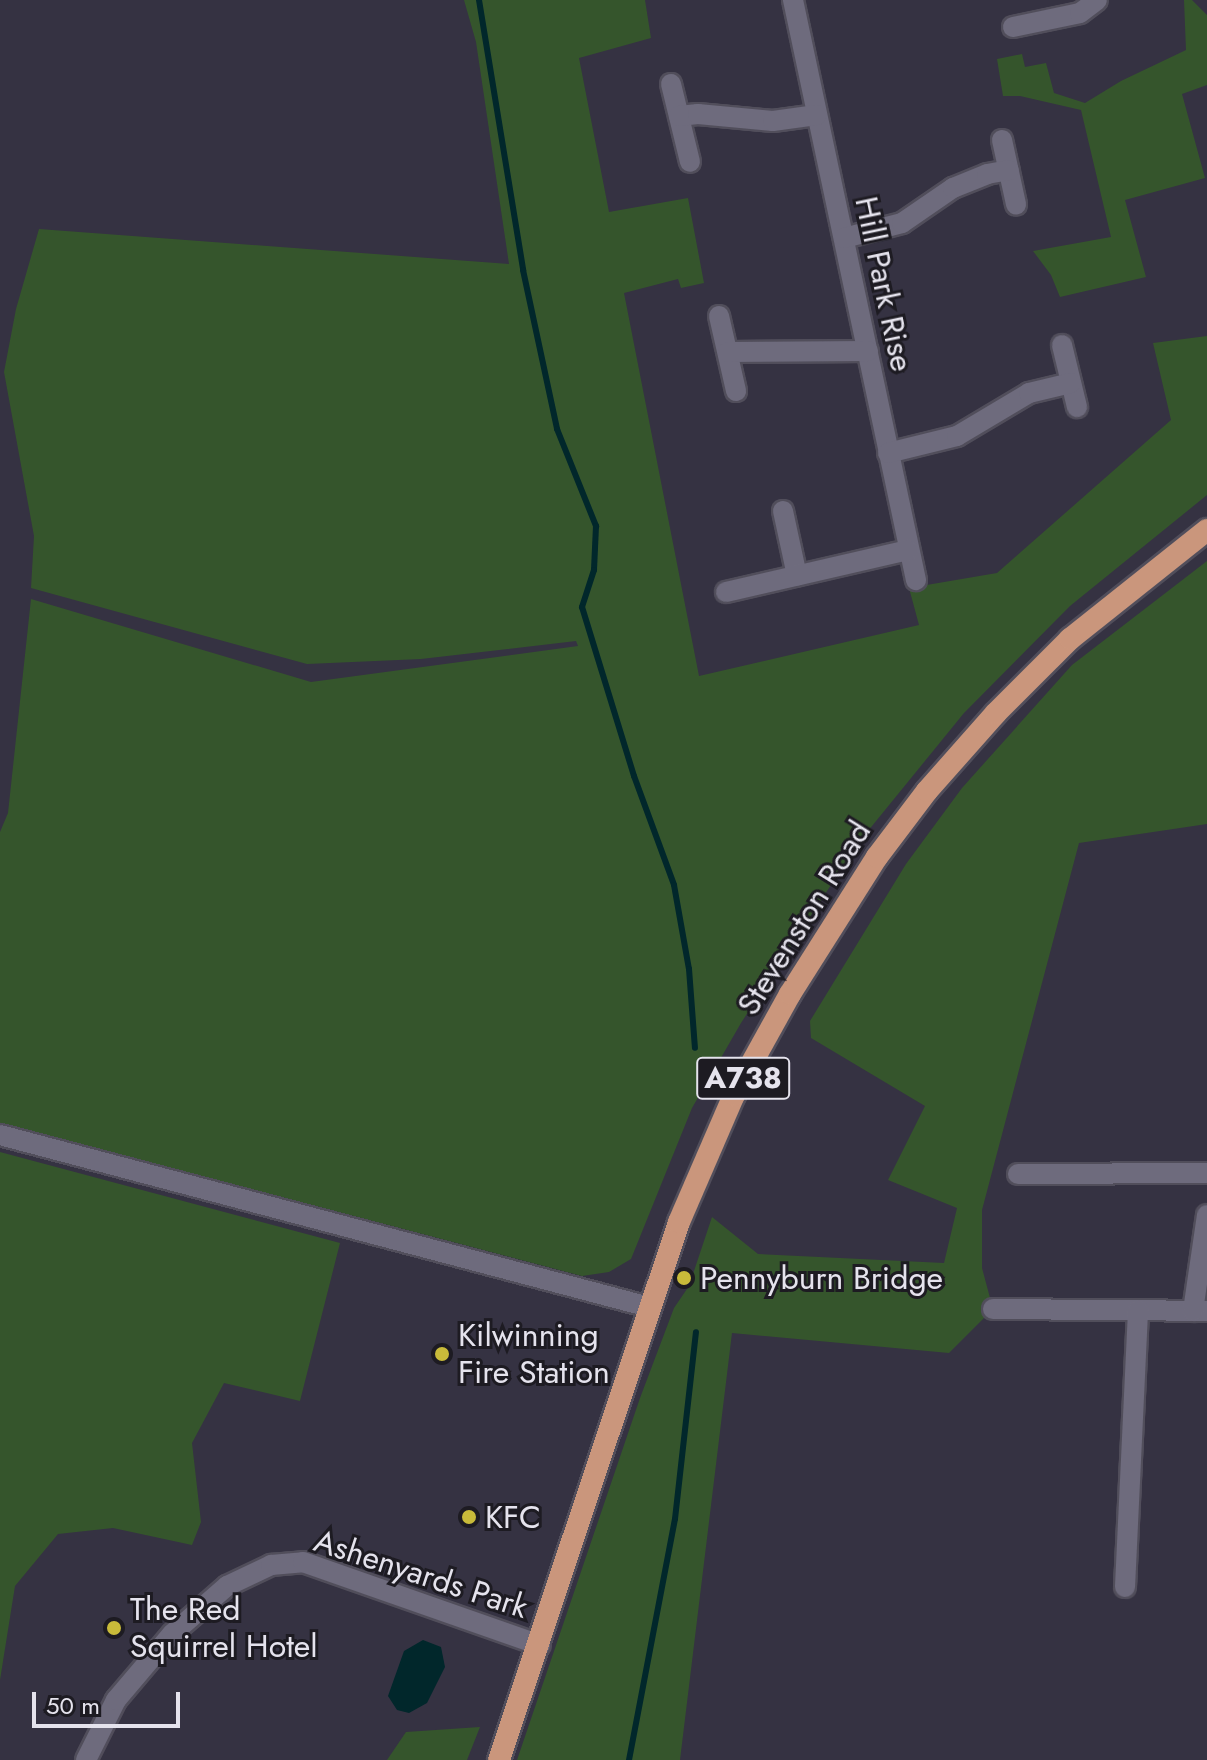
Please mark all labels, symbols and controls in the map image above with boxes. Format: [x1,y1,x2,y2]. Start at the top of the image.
street label: Hill Park Rise [847,193,921,375]
street label: Stevenston Road [729,814,879,1022]
road number: A738 [695,1052,791,1104]
place label: Pennyburn Bridge [700,1259,943,1297]
marker: Pennyburn Bridge [675,1269,693,1287]
place label: Kilwinning Fire Station [458,1317,610,1392]
marker: Kilwinning Fire Station [433,1345,451,1363]
place label: KFC [485,1498,541,1536]
marker: KFC [460,1508,478,1526]
street label: Ashenyards Park [309,1521,533,1627]
place label: The Red Squirrel Hotel [130,1591,318,1666]
marker: The Red Squirrel Hotel [105,1619,123,1637]
scale bar [36,1676,184,1726]
text: 50 m [46,1688,100,1723]

